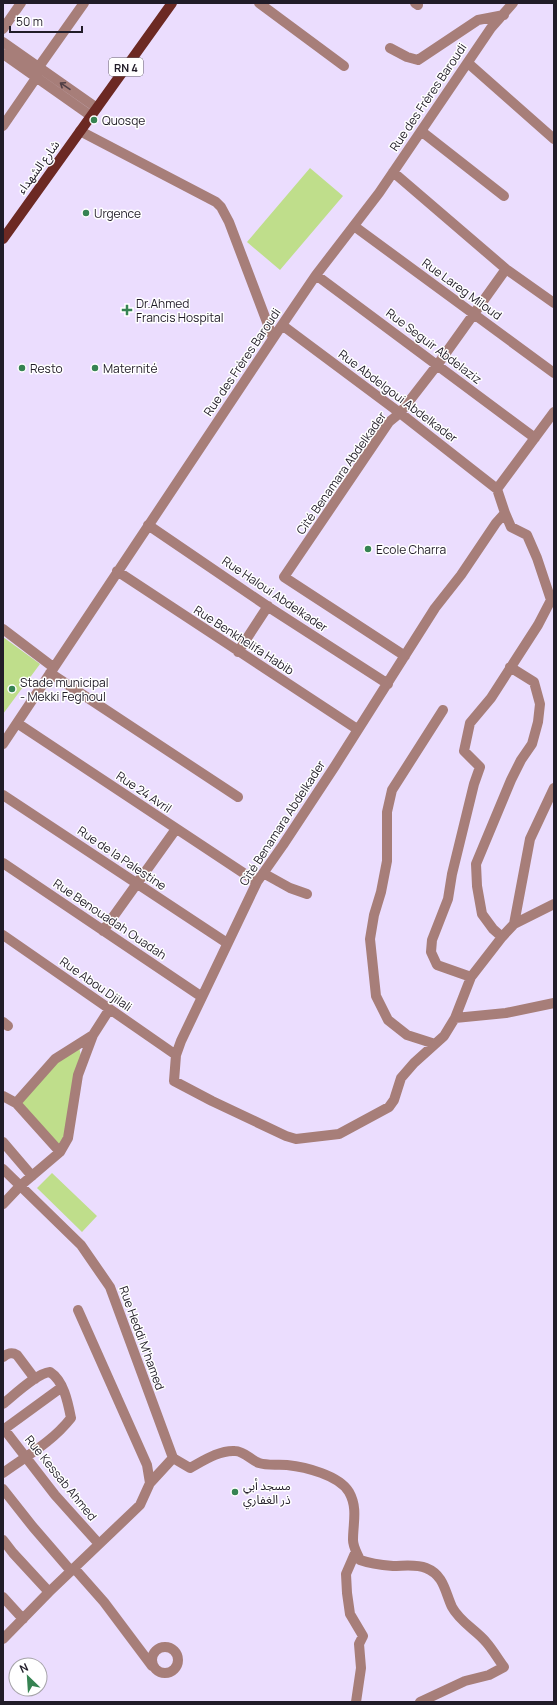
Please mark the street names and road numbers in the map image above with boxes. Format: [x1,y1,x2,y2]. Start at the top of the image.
street label: Rue des Frères Baroudi [386,40,470,154]
road number: RN 4 [109,58,143,76]
street label: شارع الشهداء [13,137,64,198]
street label: Rue Lareg Miloud [419,254,505,324]
street label: Rue Seguir Abdelaziz [383,304,485,388]
street label: Rue des Frères Baroudi [200,305,284,419]
street label: Rue Abdelgoui Abdelkader [335,346,462,447]
street label: Cité Benamara Abdelkader [292,408,390,538]
street label: Rue Haloui Abdelkader [219,552,332,636]
street label: Rue Benkhelifa Habib [191,601,297,679]
street label: Cité Benamara Abdelkader [235,756,329,889]
street label: Rue 24 Avril [113,767,175,817]
street label: Rue de la Palestine [74,822,170,894]
street label: Rue Benouadah Ouadah [50,875,170,963]
street label: Rue Abou Djilali [57,953,135,1015]
street label: Rue Heddi M'hamed [115,1284,169,1392]
street label: Rue Kessab Ahmed [21,1432,101,1524]

